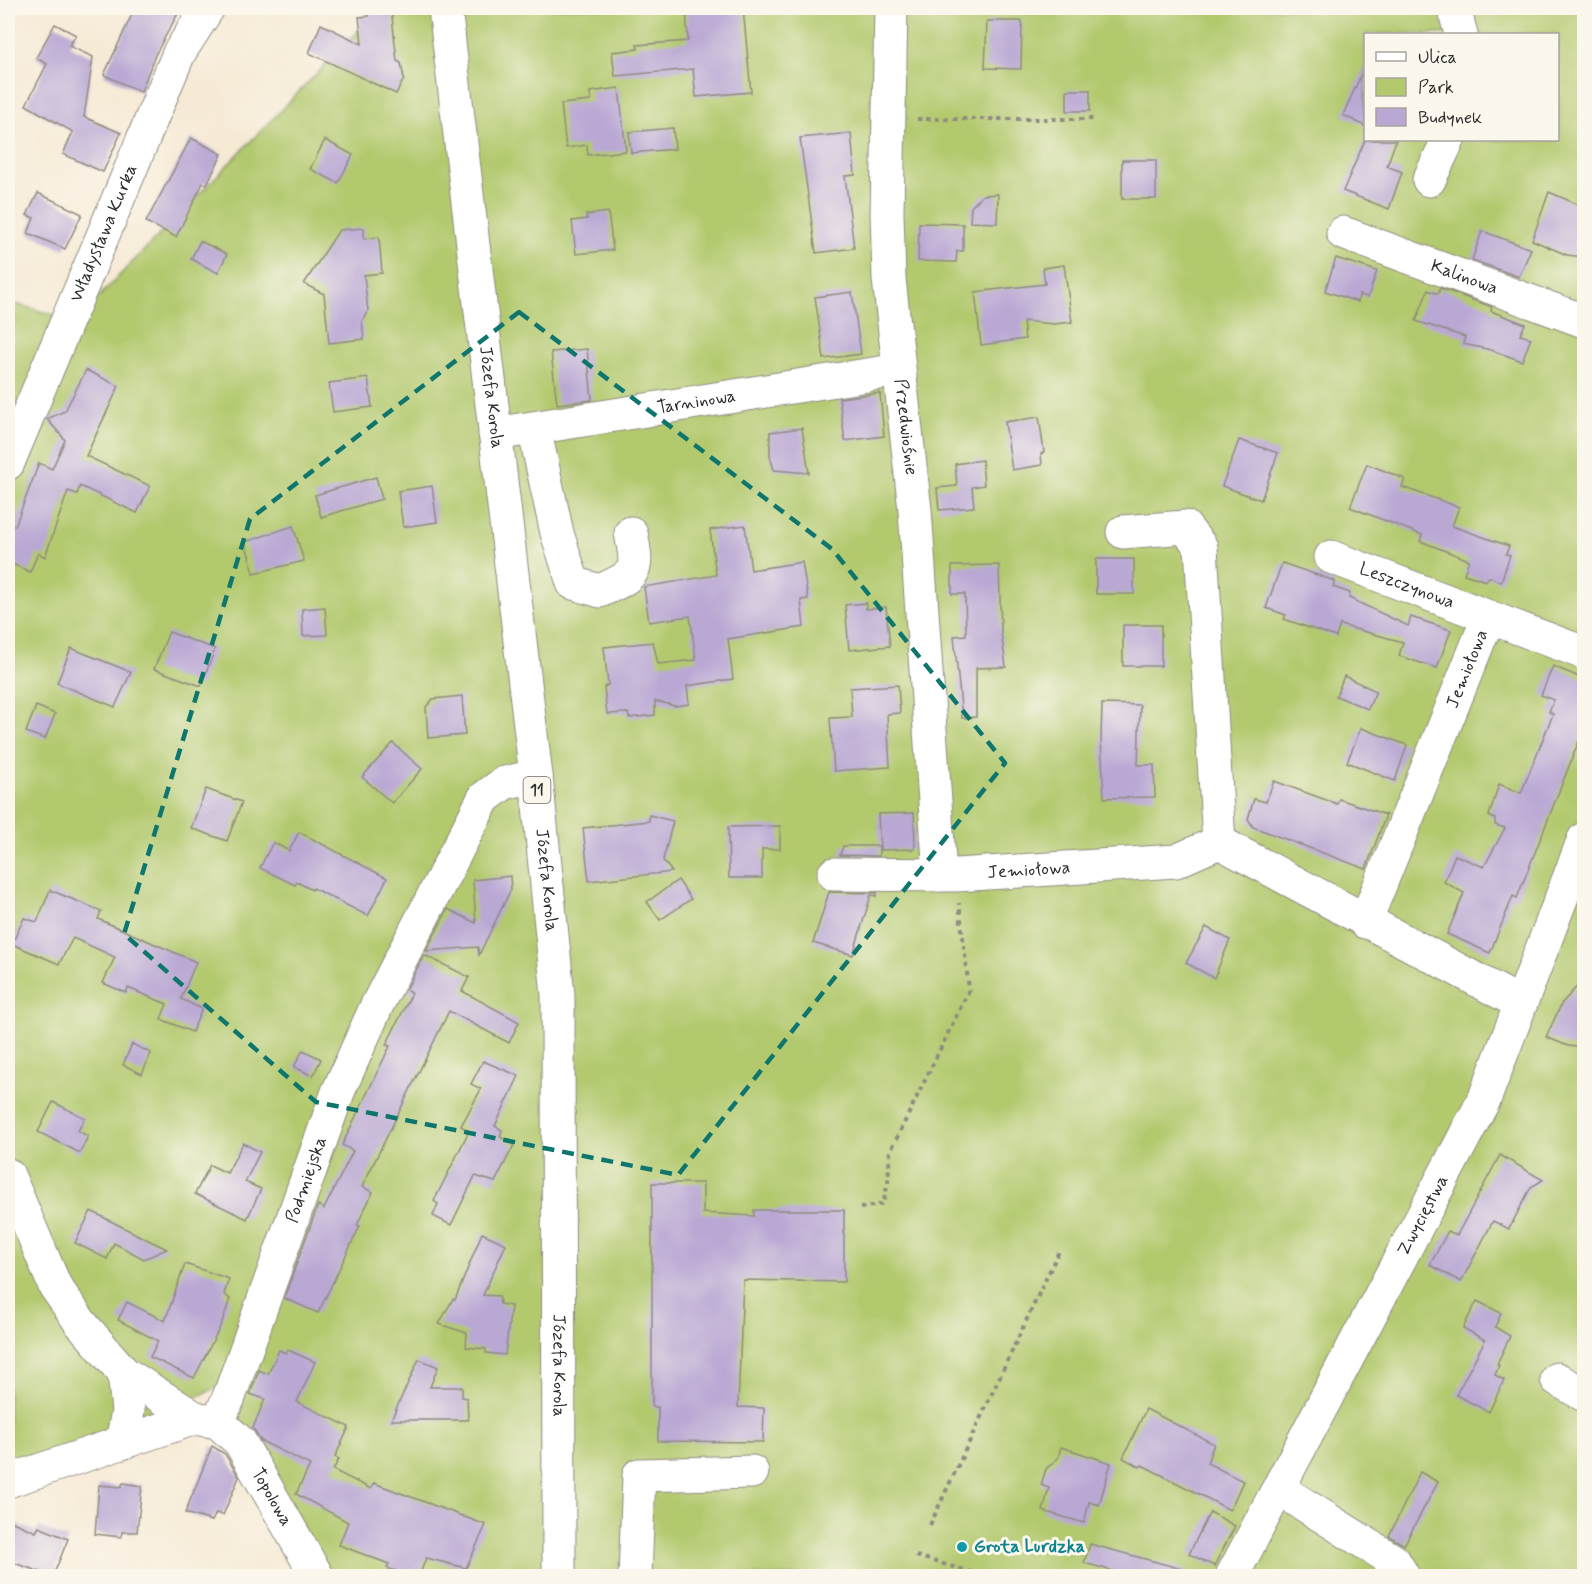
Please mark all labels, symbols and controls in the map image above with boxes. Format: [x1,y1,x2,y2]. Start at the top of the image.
legend [1364,33,1559,141]
text: Ulica [1418,46,1457,70]
text: Park [1418,76,1454,100]
text: Budynek [1418,106,1482,130]
street label: Władysława Kurka [64,161,143,306]
street label: Kalinowa [1427,254,1501,300]
street label: Józefa Korola [473,345,509,450]
street label: Przedwiośnie [888,378,923,476]
street label: Tarninowa [655,384,738,420]
street label: Leszczynowa [1356,557,1458,615]
street label: Jemiołowa [1441,626,1494,712]
road number: 11 [524,777,550,803]
street label: Józefa Korola [529,828,564,933]
street label: Jemiołowa [987,856,1071,885]
street label: Podmiejska [280,1133,333,1226]
street label: Zwycięstwa [1392,1171,1454,1260]
street label: Józefa Korola [547,1314,571,1417]
street label: Topolowa [245,1463,298,1531]
place label: Grota Lurdzka [974,1535,1085,1559]
marker: Grota Lurdzka [955,1540,969,1554]

